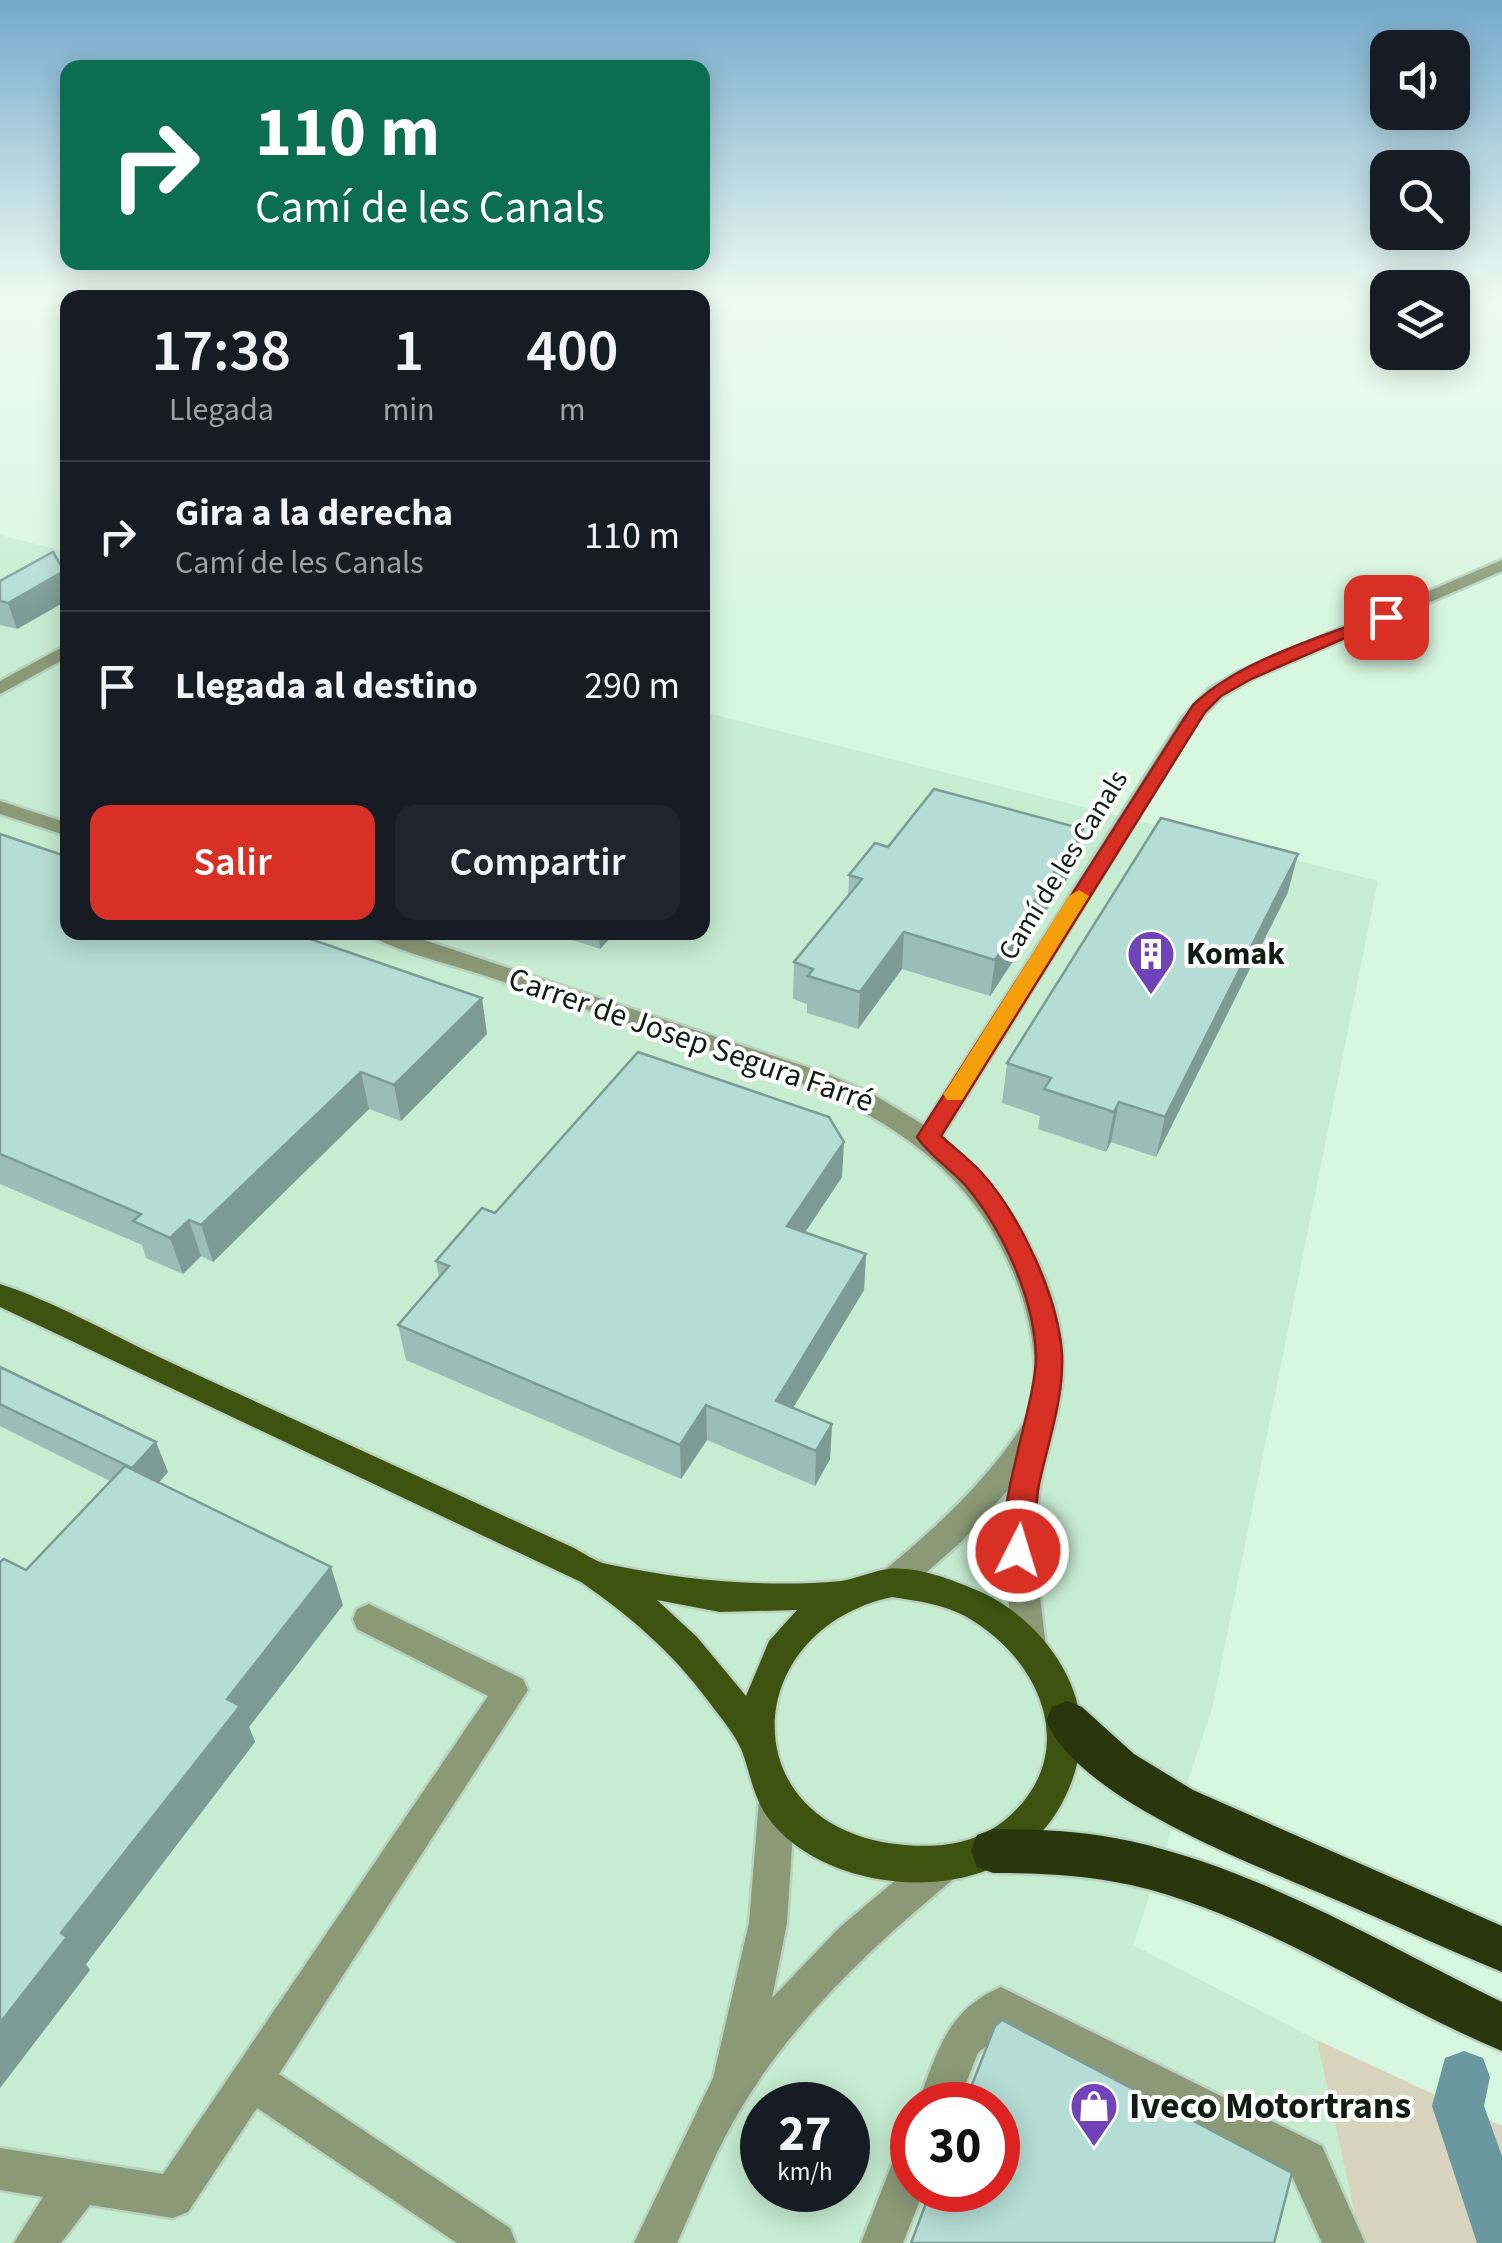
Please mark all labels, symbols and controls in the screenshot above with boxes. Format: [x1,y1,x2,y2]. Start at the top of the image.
map controls [1370,30,1470,370]
button: sound [1370,30,1470,130]
text: 110 m [255,83,440,183]
icon: right [90,100,220,230]
button: search [1370,150,1470,250]
text: Camí de les Canals [255,176,605,240]
button: layers [1370,270,1470,370]
text: 17:38 [152,309,291,394]
text: 1 [393,309,424,394]
text: 400 [526,309,618,394]
text: Llegada [169,387,274,433]
text: min [383,387,435,433]
text: m [559,387,586,433]
text: Gira a la derecha [175,486,453,540]
icon: right [90,509,145,564]
text: 110 m [584,509,680,563]
text: Camí de les Canals [175,540,424,586]
pin [1344,575,1429,660]
icon: arrive [1359,590,1414,645]
icon: arrive [90,659,145,714]
text: Llegada al destino [175,659,478,713]
text: 290 m [584,659,680,713]
street label: Camí de les Canals [988,762,1138,968]
button: Salir [90,805,375,920]
button: Compartir [395,805,680,920]
building icon: Komak [1125,928,1177,996]
place label: Komak [1186,931,1285,977]
street label: Carrer de Josep Segura Farré [502,956,880,1124]
position arrow [966,1499,1070,1603]
place label: Iveco Motortrans [1129,2079,1411,2133]
shop icon: Iveco Motortrans [1068,2080,1120,2148]
speed limit sign: 30 [890,2082,1020,2212]
text: 27 [779,2099,831,2170]
text: km/h [777,2154,833,2190]

